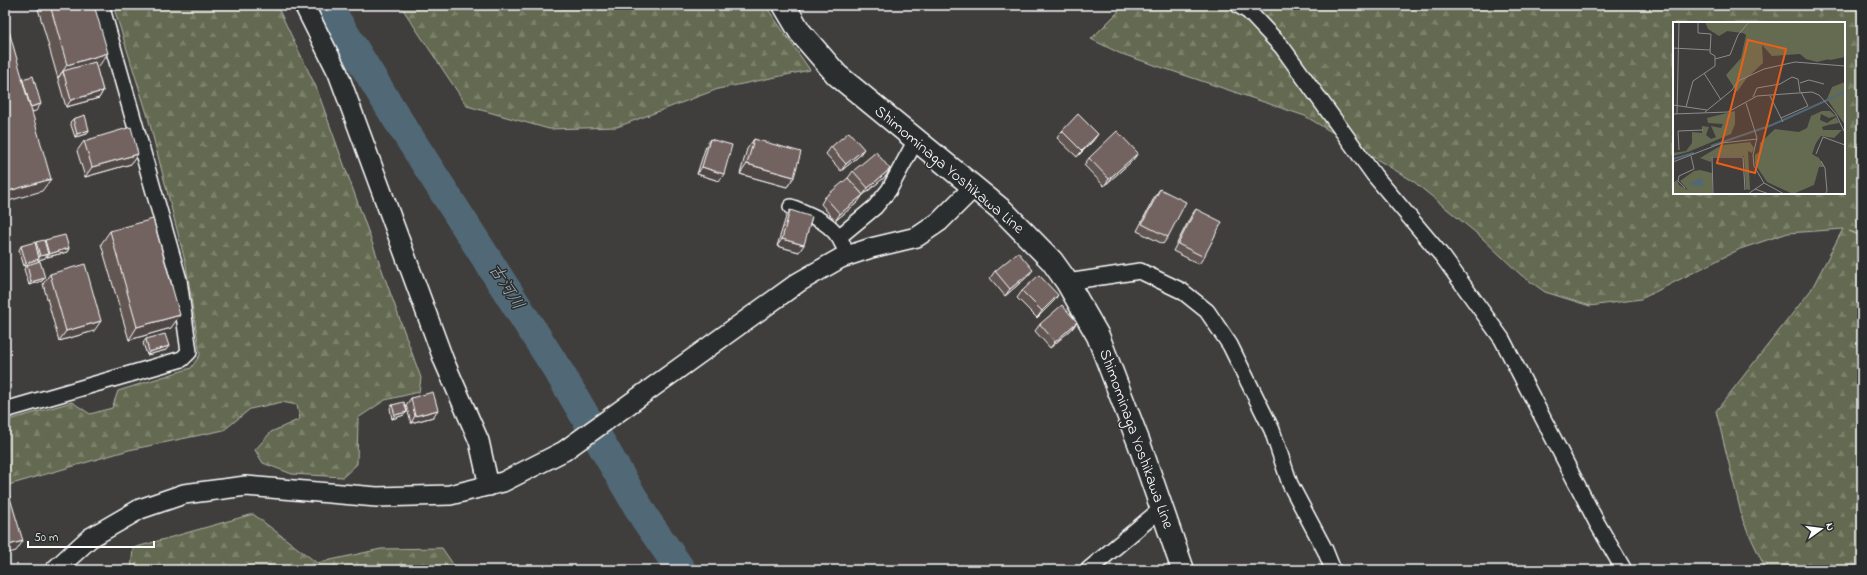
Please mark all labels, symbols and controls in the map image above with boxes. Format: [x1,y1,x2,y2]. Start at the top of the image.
inset map [1673,22,1845,194]
street label: Shimominaga Yoshikawa Line [869,100,1030,241]
water label: 古河川 [482,259,530,315]
street label: Shimominaga Yoshikawa Line [1092,346,1180,533]
north arrow [1801,509,1841,549]
text: N [1821,521,1838,532]
scale bar [28,523,154,549]
text: 50 m [34,529,58,547]

